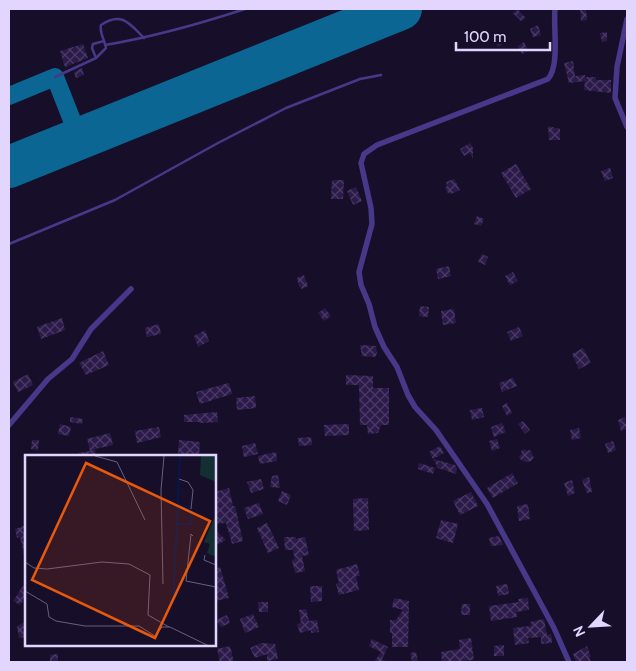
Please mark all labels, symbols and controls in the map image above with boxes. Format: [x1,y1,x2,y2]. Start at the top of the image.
scale bar [456,20,550,52]
text: 100 m [464,28,506,46]
inset map [25,455,216,646]
north arrow [566,601,616,651]
text: N [569,623,589,640]

